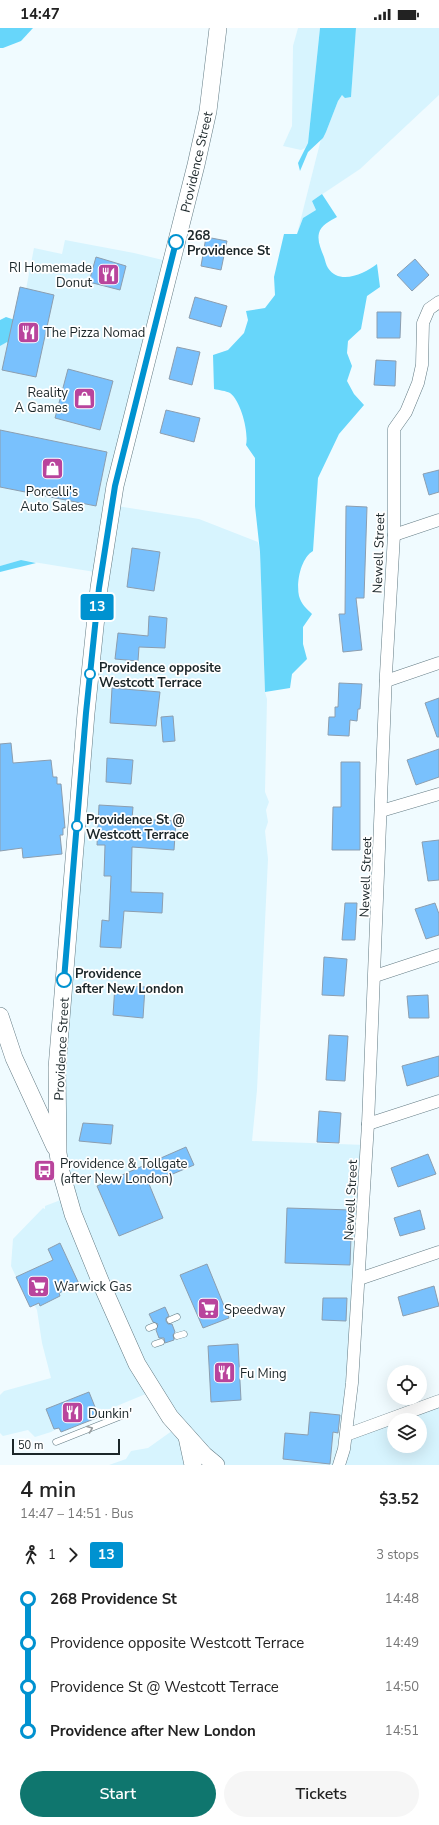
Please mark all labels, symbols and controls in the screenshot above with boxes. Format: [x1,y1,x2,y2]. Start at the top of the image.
text: 14:47 [20,4,60,24]
street label: Providence Street [177,110,217,214]
place label: 268 Providence St [187,227,271,260]
marker: 268 Providence St [168,234,184,250]
place label: RI Homemade Donut [9,259,92,292]
restaurant icon: RI Homemade Donut [95,261,121,287]
restaurant icon: The Pizza Nomad [15,319,41,345]
place label: The Pizza Nomad [44,324,145,342]
place label: Reality A Games [15,384,68,417]
shop icon: Reality A Games [71,386,97,412]
shop icon: Porcelli's Auto Sales [39,456,65,482]
place label: Porcelli's Auto Sales [20,483,84,516]
street label: Newell Street [369,512,389,594]
line badge: 13 [79,594,115,620]
text: 13 [89,597,105,616]
place label: Providence opposite Westcott Terrace [99,659,221,692]
marker: Providence opposite Westcott Terrace [84,668,96,680]
place label: Providence St @ Westcott Terrace [86,811,189,844]
marker: Providence St @ Westcott Terrace [71,820,83,832]
street label: Newell Street [356,836,376,918]
place label: Providence after New London [75,965,184,998]
marker: Providence after New London [56,972,72,988]
street label: Providence Street [50,997,74,1101]
place label: Providence & Tollgate (after New London) [60,1155,188,1188]
bus stop icon: Providence & Tollgate (after New London) [31,1157,57,1183]
street label: Newell Street [340,1159,362,1241]
supermarket icon: Warwick Gas [25,1273,51,1299]
place label: Warwick Gas [54,1278,132,1296]
supermarket icon: Speedway [195,1296,221,1322]
place label: Speedway [224,1301,286,1319]
restaurant icon: Fu Ming [212,1360,238,1386]
place label: Fu Ming [240,1365,287,1383]
map controls [387,1365,427,1453]
button: locate [387,1365,427,1405]
restaurant icon: Dunkin' [59,1400,85,1426]
place label: Dunkin' [88,1405,132,1423]
button: layers [387,1413,427,1453]
one-way arrow [86,1425,93,1433]
scale bar [12,1437,120,1456]
text: 50 m [18,1438,43,1453]
text: 4 min [20,1475,76,1505]
text: $3.52 [379,1489,419,1509]
text: 14:47 – 14:51 · Bus [20,1505,134,1523]
icon: walk [20,1544,42,1566]
icon: forward [62,1544,84,1566]
text: 13 [98,1545,115,1564]
text: 1 [48,1546,56,1564]
text: 3 stops [376,1546,419,1564]
text: 268 Providence St [50,1589,177,1609]
text: 14:48 [385,1590,419,1608]
text: Providence opposite Westcott Terrace [50,1633,304,1653]
text: 14:49 [385,1634,419,1652]
text: Providence St @ Westcott Terrace [50,1677,279,1697]
text: 14:50 [385,1678,419,1696]
text: Providence after New London [50,1721,256,1741]
text: 14:51 [385,1722,419,1740]
button: Start [20,1771,216,1817]
button: Tickets [224,1771,419,1817]

